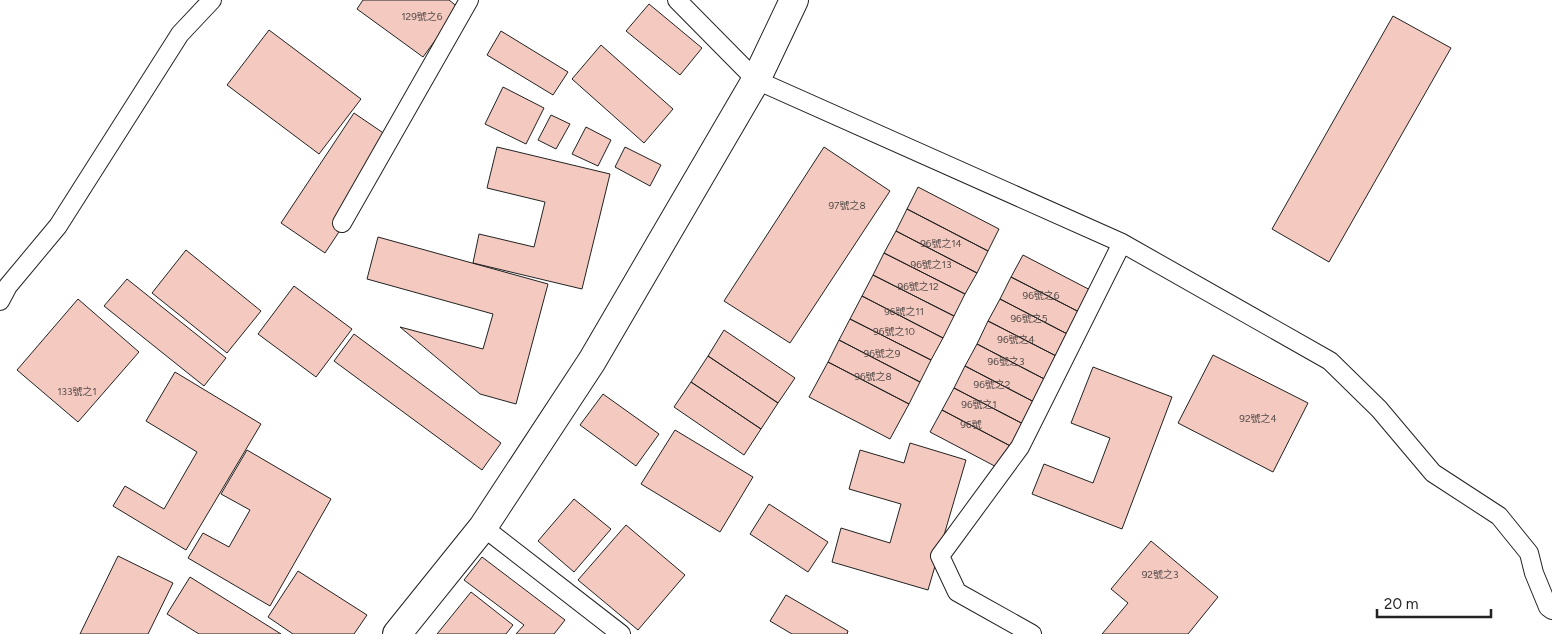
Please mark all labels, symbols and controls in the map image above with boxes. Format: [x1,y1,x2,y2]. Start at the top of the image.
house number: 129號之6 [401,10,443,23]
house number: 97號之8 [828,199,866,212]
house number: 96號之14 [920,237,962,250]
house number: 96號之13 [911,258,951,271]
house number: 96號之12 [897,280,939,293]
house number: 96號之6 [1023,289,1060,302]
house number: 96號之11 [884,305,924,318]
house number: 96號之5 [1010,312,1048,325]
house number: 96號之10 [873,325,915,338]
house number: 96號之4 [997,333,1035,346]
house number: 96號之9 [864,347,901,360]
house number: 96號之3 [988,355,1024,368]
house number: 96號之8 [854,370,892,383]
house number: 96號之2 [974,378,1010,391]
house number: 133號之1 [57,385,97,398]
house number: 96號之1 [961,398,997,411]
house number: 92號之4 [1239,412,1277,425]
house number: 96號 [960,418,982,431]
house number: 92號之3 [1142,568,1178,581]
scale bar [1377,586,1491,618]
text: 20 m [1384,595,1418,613]

